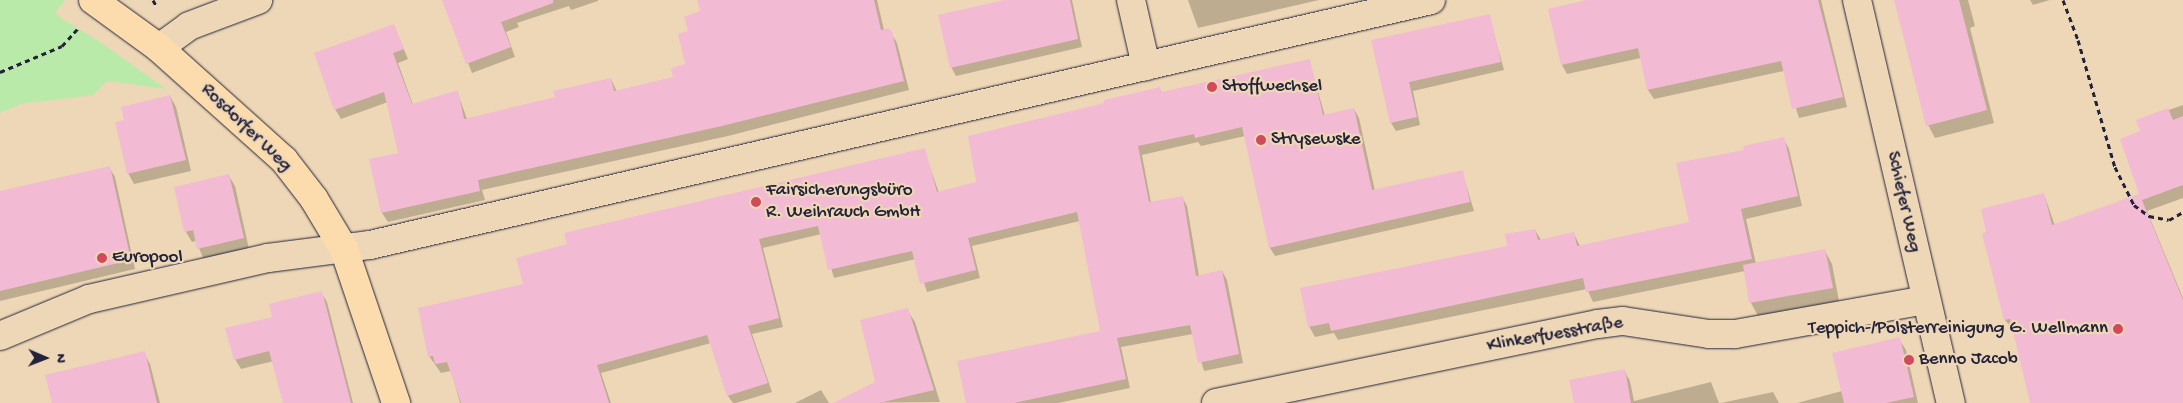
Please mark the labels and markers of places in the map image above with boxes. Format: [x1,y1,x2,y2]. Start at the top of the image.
place label: Stoffwechsel [1222,76,1322,98]
marker: Stoffwechsel [1206,81,1218,93]
place label: Strysewske [1271,129,1360,151]
marker: Strysewske [1255,134,1267,146]
place label: Fairsicherungsbüro R. Weihrauch GmbH [766,180,920,224]
marker: Fairsicherungsbüro R. Weihrauch GmbH [750,196,762,208]
place label: Europool [112,247,183,269]
marker: Europool [96,252,108,264]
place label: Teppich-/Polsterreinigung G. Wellmann [1808,318,2108,340]
marker: Teppich-/Polsterreinigung G. Wellmann [2112,323,2124,335]
place label: Benno Jacob [1919,349,2018,371]
marker: Benno Jacob [1903,354,1915,366]

